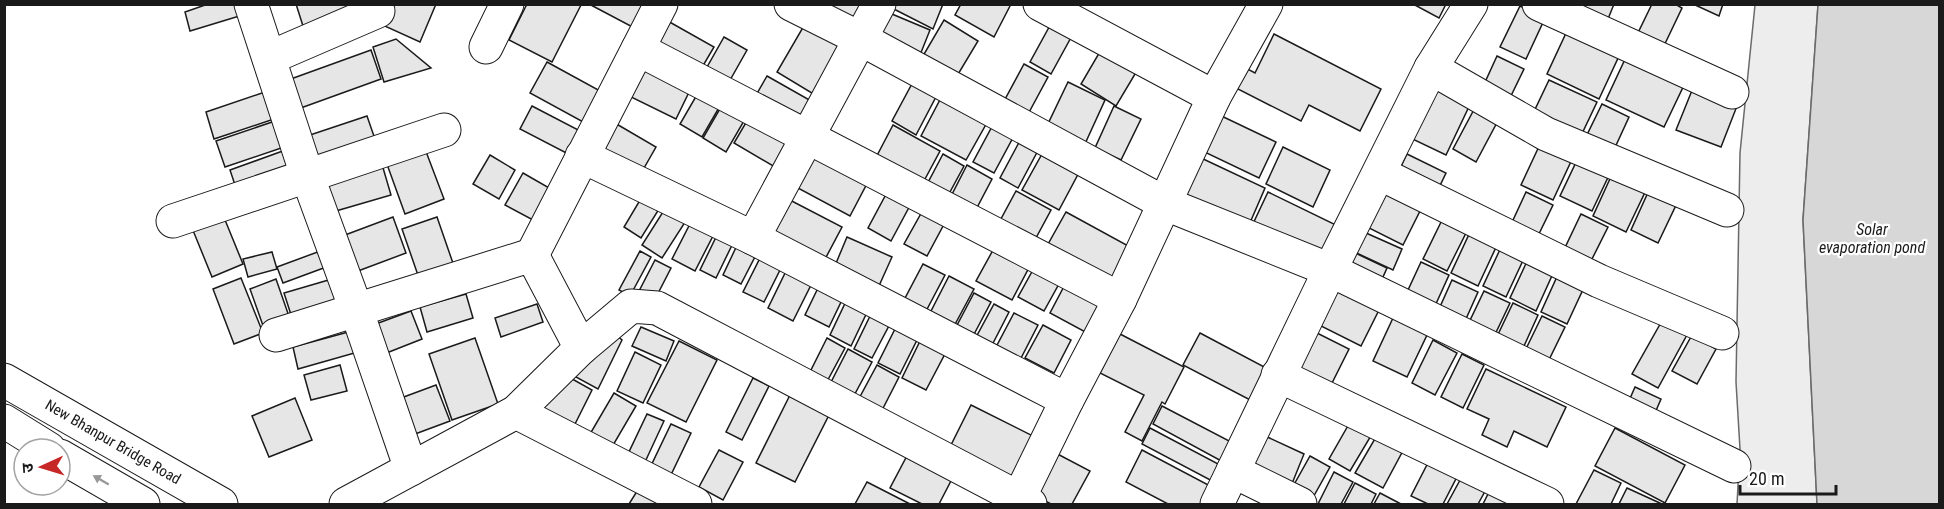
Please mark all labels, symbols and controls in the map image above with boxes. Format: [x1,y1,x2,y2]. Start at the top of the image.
water label: Solar evaporation pond [1819,220,1925,257]
street label: New Bhanpur Bridge Road [42,396,184,488]
north arrow [12,437,72,497]
scale bar [1740,458,1836,496]
text: उ [18,462,37,473]
text: 20 m [1749,468,1784,489]
one-way arrow [93,475,109,486]

